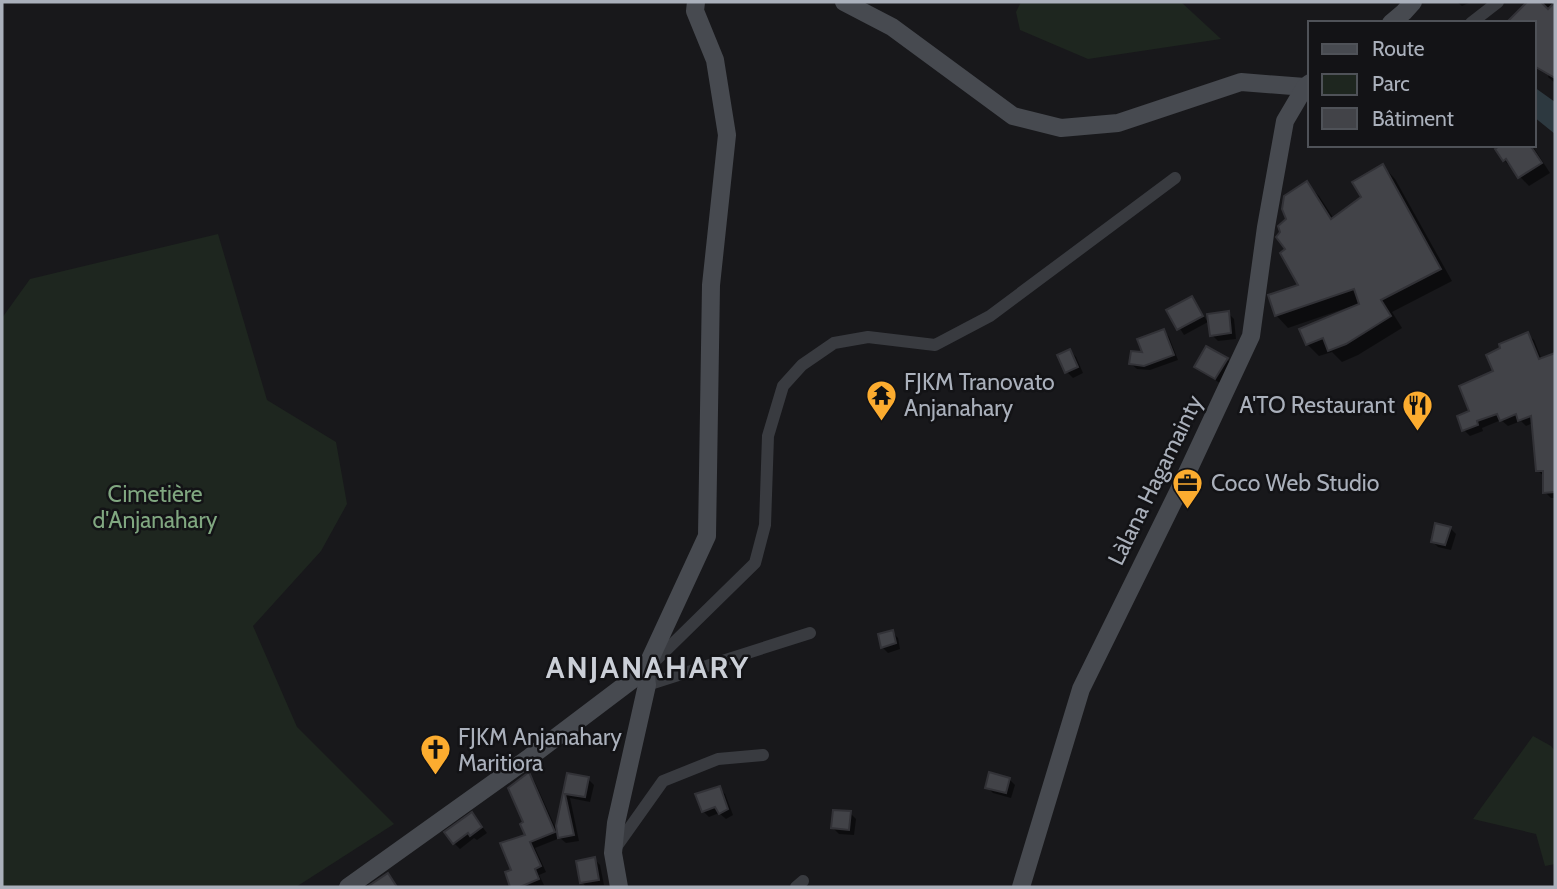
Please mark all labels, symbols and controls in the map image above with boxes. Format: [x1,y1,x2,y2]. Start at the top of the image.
legend [1308,21,1536,147]
text: Route [1372,36,1425,61]
text: Parc [1372,71,1410,96]
text: Bâtiment [1372,106,1454,131]
place label: FJKM Tranovato Anjanahary [904,368,1055,422]
temple icon: FJKM Tranovato Anjanahary [864,378,898,422]
restaurant icon: A'TO Restaurant [1401,388,1435,432]
street label: Làlana Hagamainty [1102,390,1208,570]
place label: A'TO Restaurant [1239,391,1395,419]
office icon: Coco Web Studio [1171,466,1205,510]
place label: Coco Web Studio [1211,469,1379,497]
park label: Cimetière d'Anjanahary [93,480,218,534]
district label: ANJANAHARY [546,649,750,686]
place label: FJKM Anjanahary Maritiora [458,723,622,777]
church icon: FJKM Anjanahary Maritiora [418,733,452,777]

